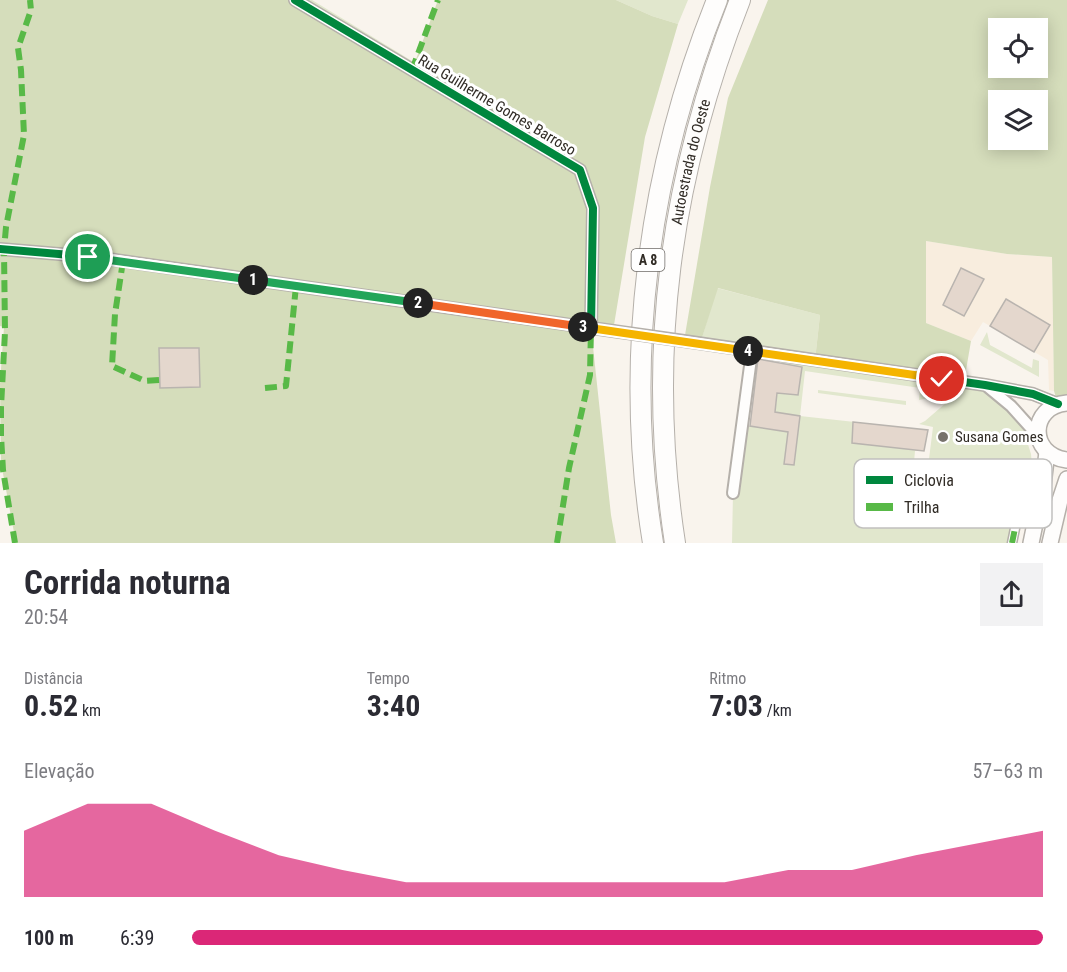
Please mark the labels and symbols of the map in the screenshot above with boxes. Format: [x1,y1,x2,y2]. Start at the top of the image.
street label: Rua Guilherme Gomes Barroso [415,51,579,159]
street label: Autoestrada do Oeste [668,97,714,226]
pin [62,231,113,282]
road number: A 8 [632,249,664,271]
pin: 1 [238,265,268,295]
pin: 2 [403,288,433,318]
pin: 3 [568,312,598,342]
pin: 4 [733,336,763,366]
pin [916,353,967,404]
place label: Susana Gomes [955,428,1044,446]
marker: Susana Gomes [936,430,950,444]
legend [854,459,1052,528]
text: Ciclovia [904,471,954,490]
text: Trilha [904,498,939,517]

